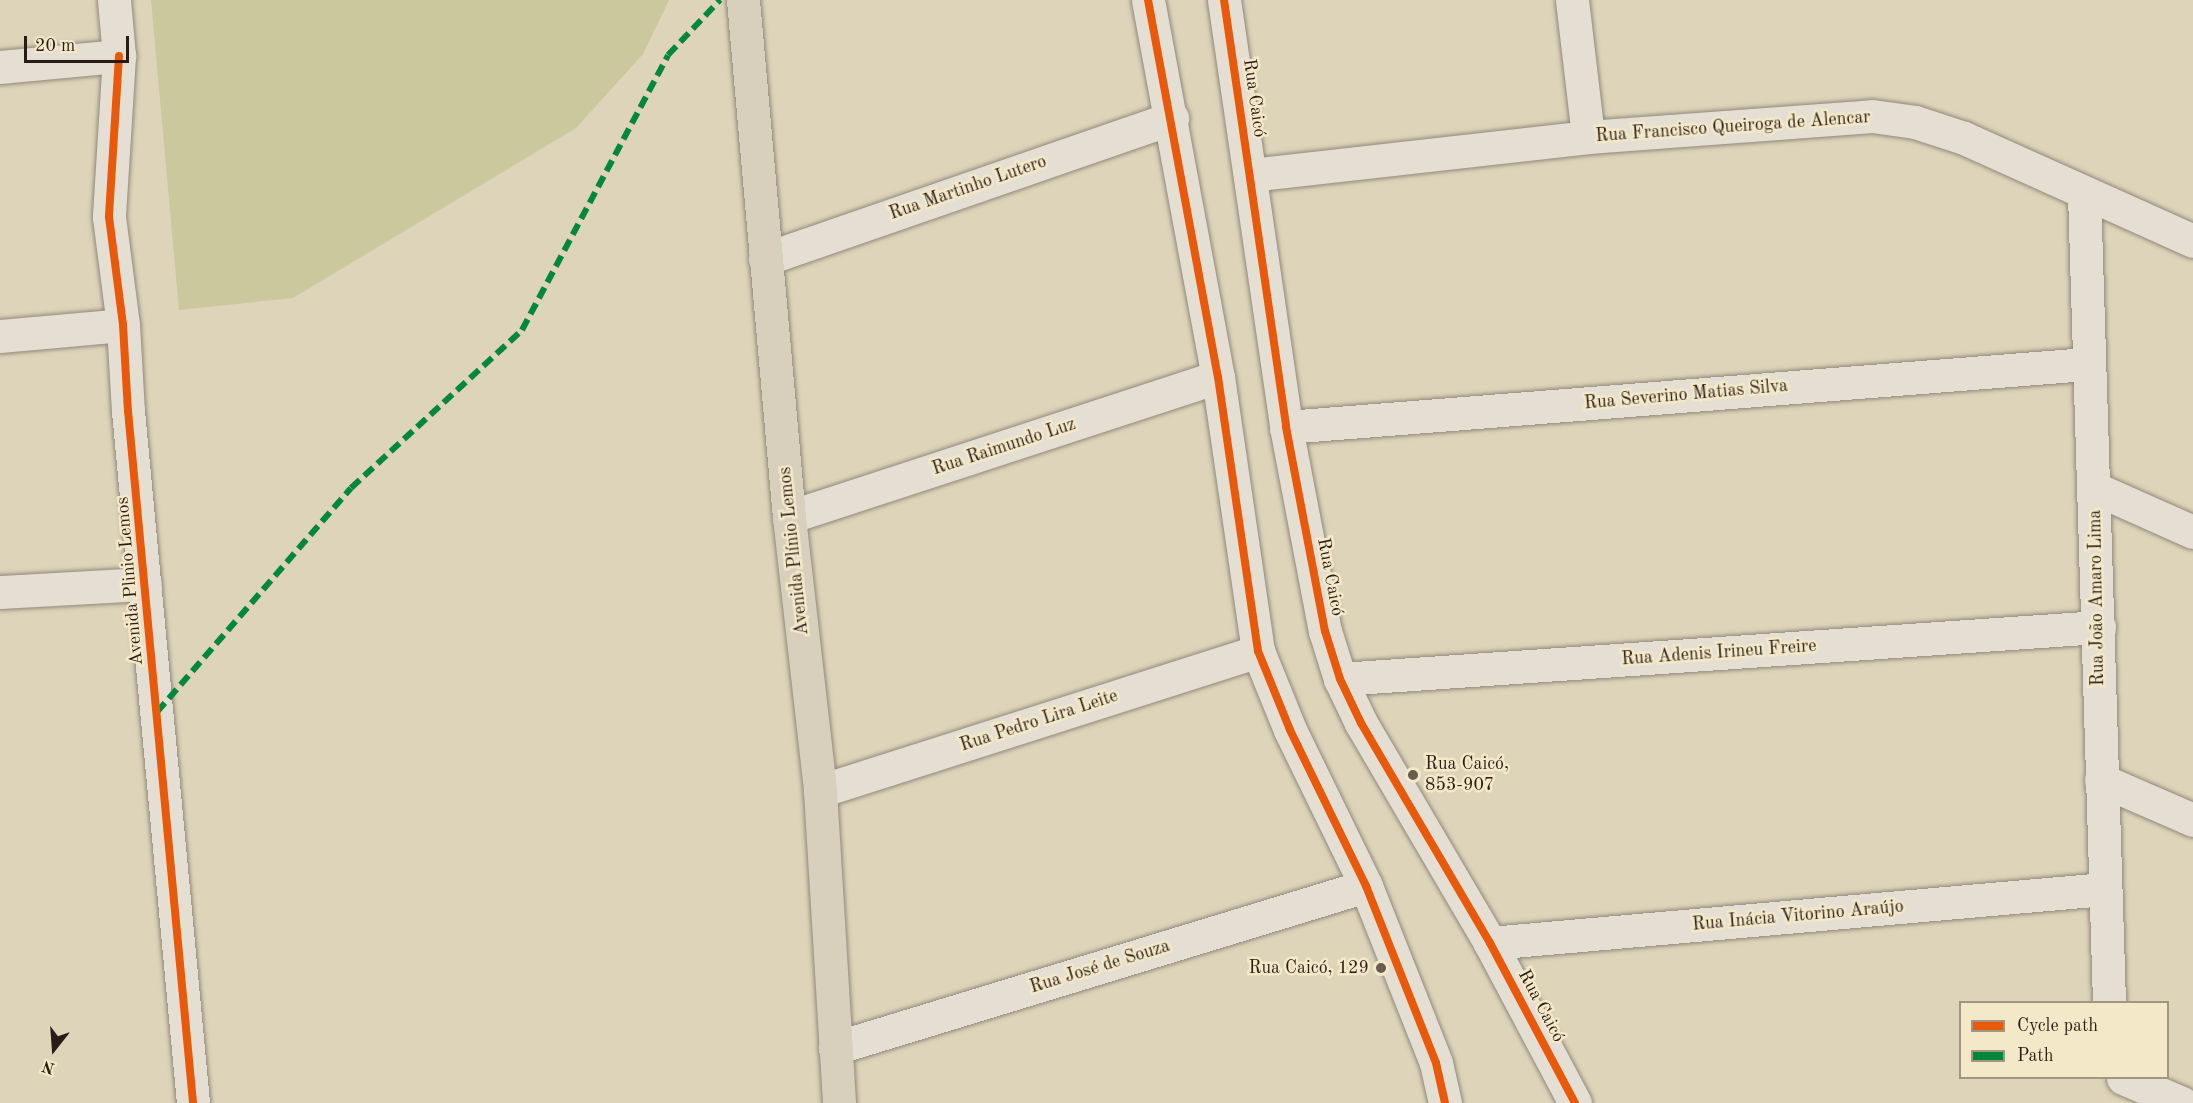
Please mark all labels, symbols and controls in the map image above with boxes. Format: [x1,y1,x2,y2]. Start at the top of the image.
scale bar [27,24,132,62]
text: 20 m [35,37,75,55]
street label: Rua Caicó [1238,57,1270,139]
street label: Rua Francisco Queiroga de Alencar [1595,107,1871,147]
street label: Rua Martinho Lutero [886,151,1050,225]
street label: Rua Severino Matias Silva [1583,375,1789,415]
street label: Rua Raimundo Luz [929,414,1079,480]
street label: Avenida Plínio Lemos [774,466,814,636]
street label: Avenida Plinio Lemos [112,496,148,666]
street label: Rua João Amaro Lima [2085,510,2109,686]
street label: Rua Caicó [1312,536,1348,618]
street label: Rua Adenis Irineu Freire [1621,635,1817,671]
street label: Rua Pedro Lira Leite [957,685,1121,757]
place label: Rua Caicó, 853-907 [1425,754,1509,796]
marker: Rua Caicó, 853-907 [1406,768,1420,782]
street label: Rua Inácia Vitorino Araújo [1691,896,1905,936]
street label: Rua José de Souza [1027,935,1173,999]
place label: Rua Caicó, 129 [1249,957,1369,979]
marker: Rua Caicó, 129 [1374,961,1388,975]
street label: Rua Caicó [1513,966,1569,1046]
legend [1959,1001,2169,1079]
text: Cycle path [2017,1017,2098,1035]
north arrow [24,1019,84,1079]
text: Path [2017,1047,2053,1065]
text: N [41,1057,57,1076]

